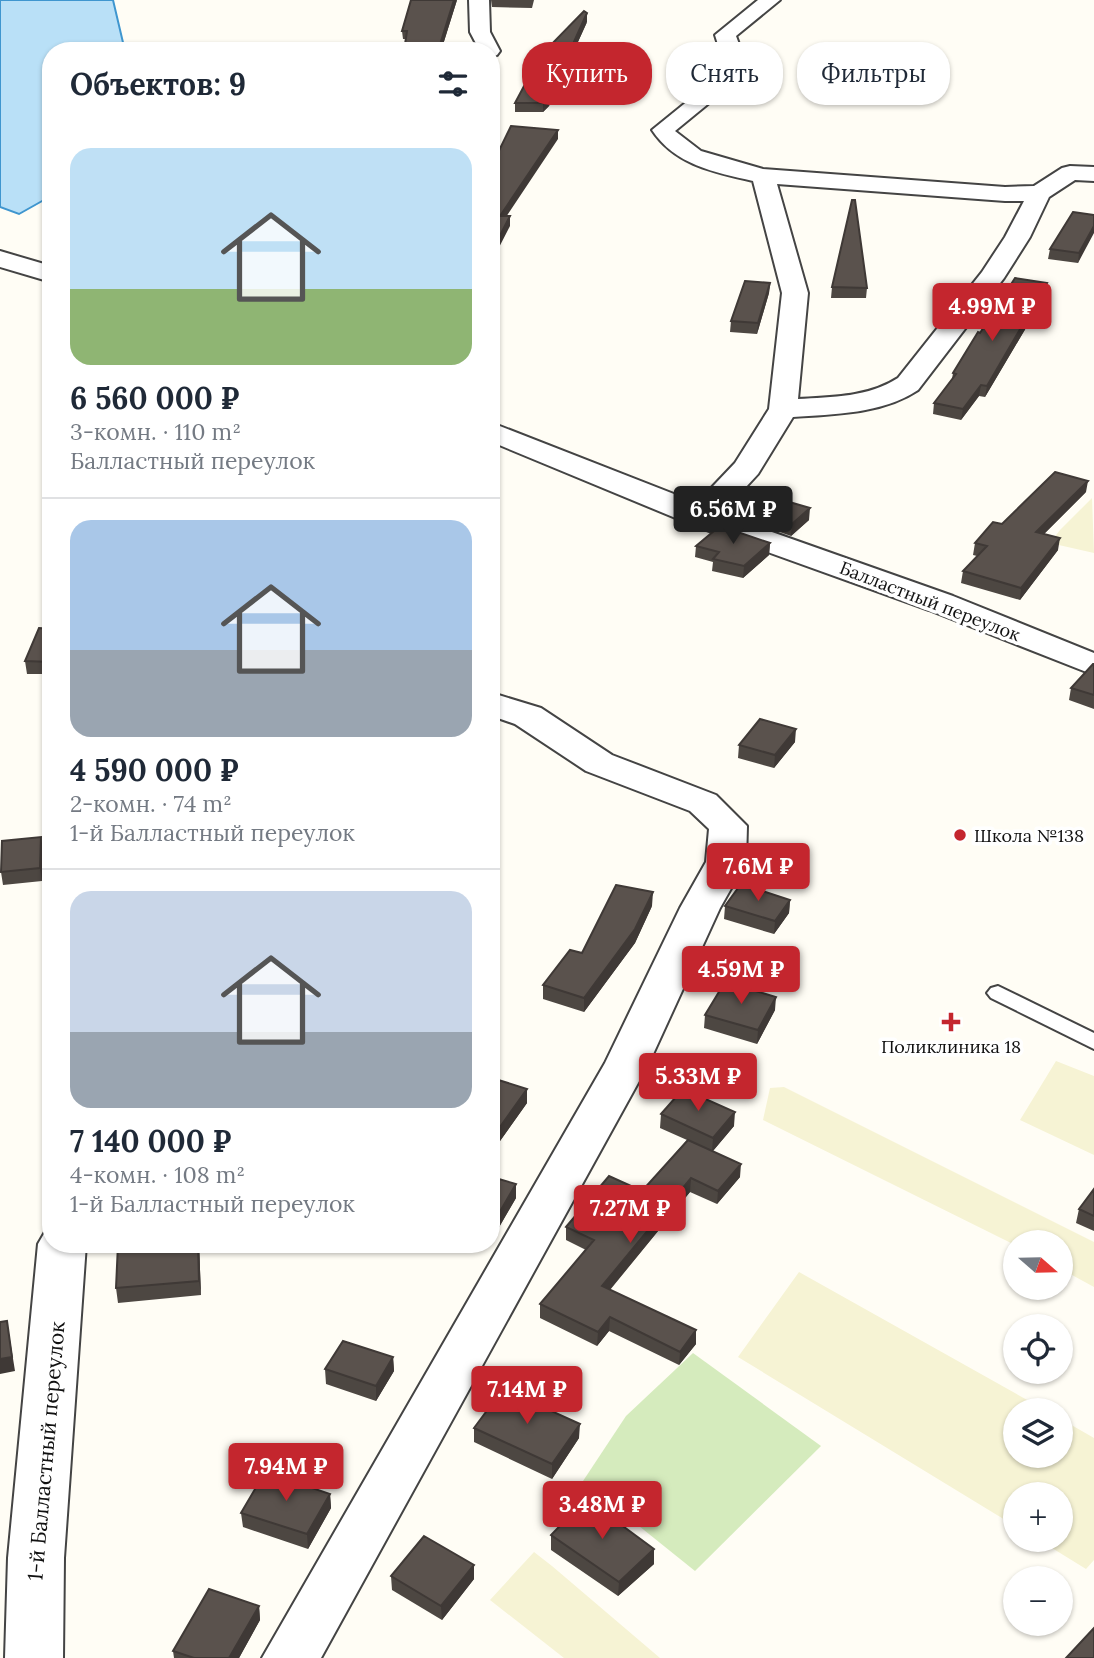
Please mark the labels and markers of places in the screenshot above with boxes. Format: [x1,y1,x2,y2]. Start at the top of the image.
pin: 4.99M ₽ [927,284,1057,343]
pin: 6.56M ₽ [668,486,798,546]
place label: Школа №138 [974,824,1084,847]
marker: Школа №138 [952,827,968,843]
pin: 7.6M ₽ [701,844,815,903]
pin: 4.59M ₽ [676,946,806,1006]
marker: Поликлиника 18 [941,1012,961,1032]
place label: Поликлиника 18 [881,1035,1021,1058]
pin: 5.33M ₽ [633,1054,763,1113]
pin: 7.27M ₽ [565,1186,695,1245]
pin: 7.14M ₽ [462,1366,592,1426]
pin: 7.94M ₽ [221,1444,351,1503]
pin: 3.48M ₽ [537,1482,667,1541]

